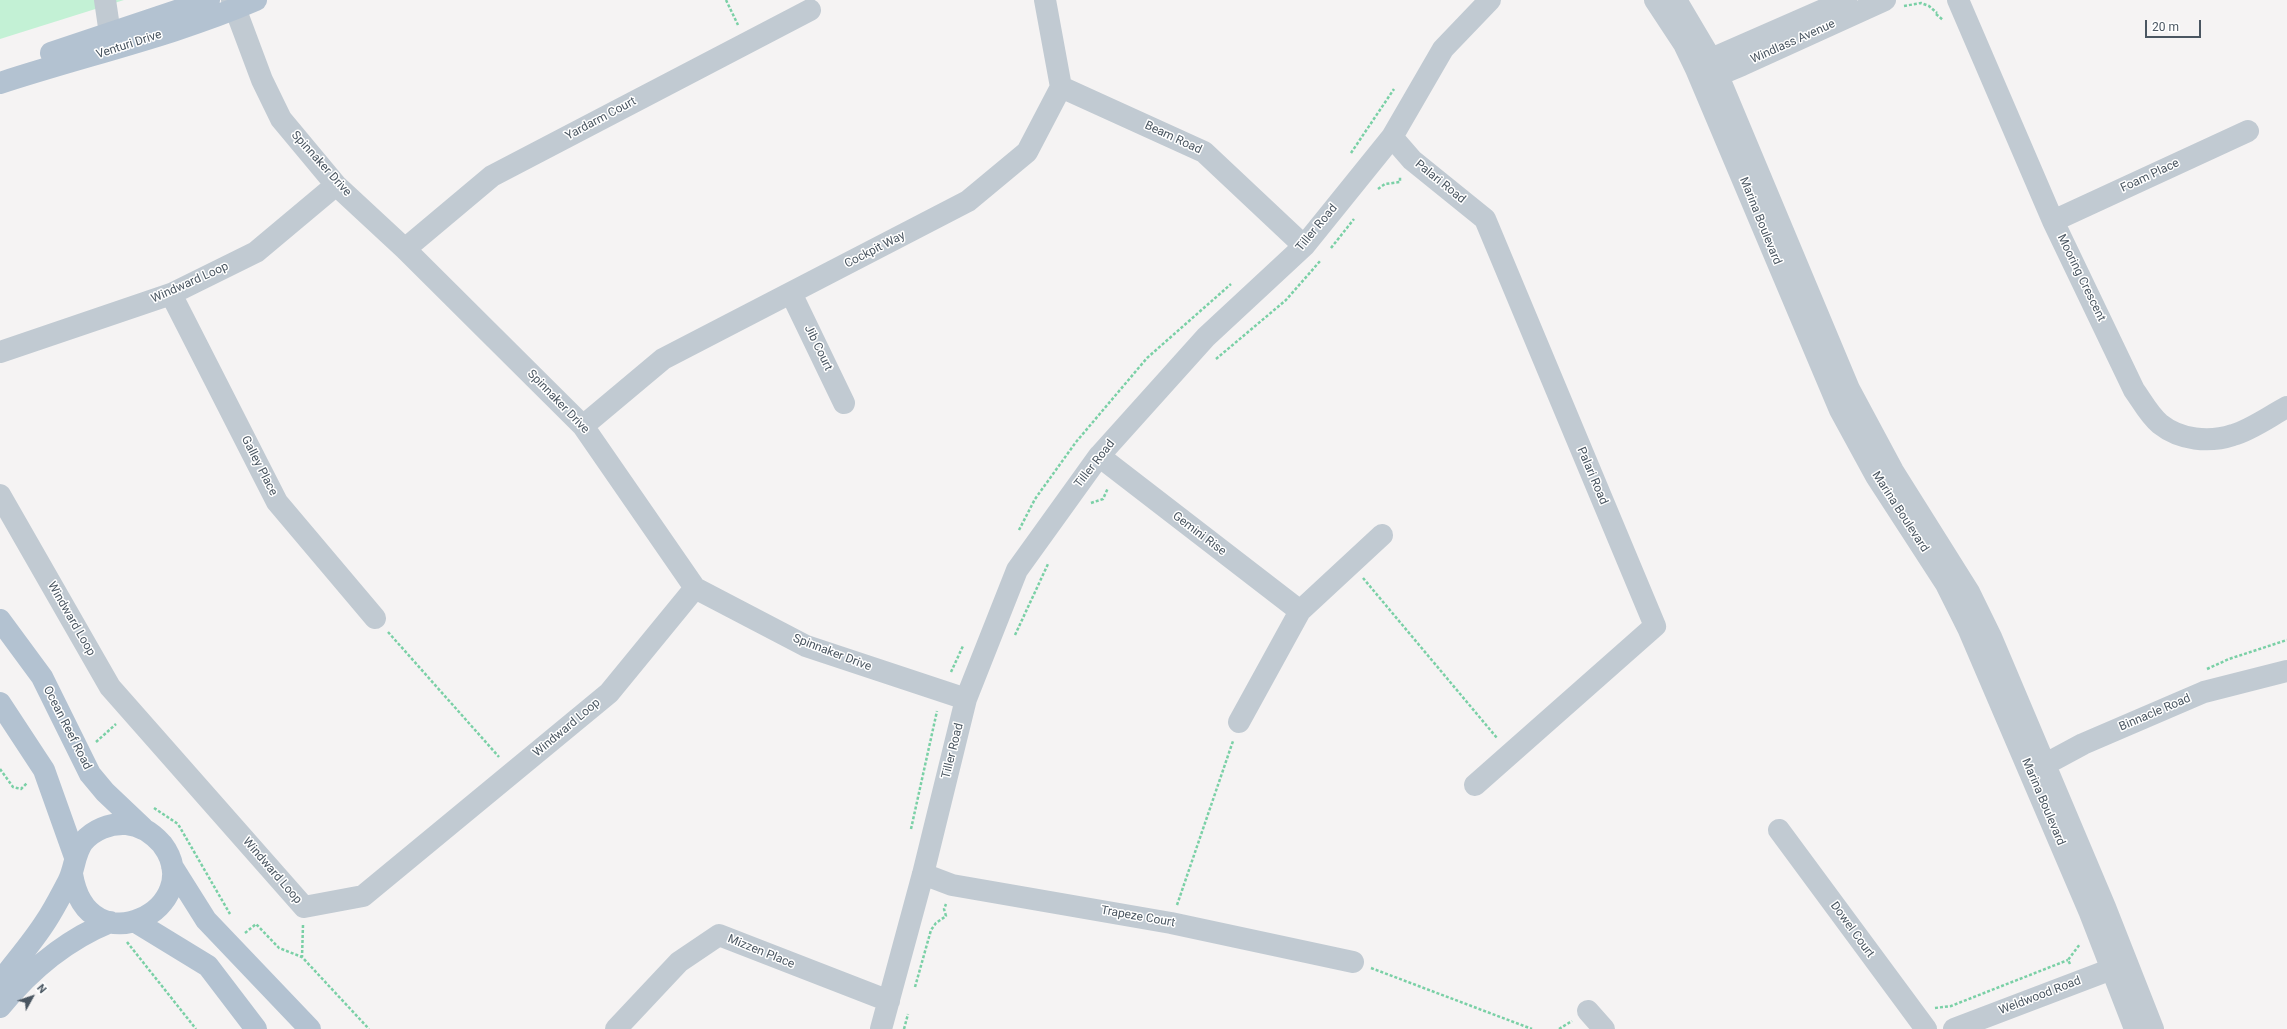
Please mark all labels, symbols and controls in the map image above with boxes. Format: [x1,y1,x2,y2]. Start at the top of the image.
scale bar [2147,12,2203,38]
street label: Windlass Avenue [1749,17,1837,67]
text: 20 m [2152,20,2179,34]
street label: Venturi Drive [95,28,163,62]
street label: Yardarm Court [563,94,639,144]
street label: Beam Road [1142,119,1204,157]
street label: Spinnaker Drive [288,128,354,200]
street label: Foam Place [2118,156,2182,196]
street label: Palari Road [1412,157,1468,207]
street label: Marina Boulevard [1736,175,1784,267]
street label: Tiller Road [1293,202,1341,254]
street label: Cockpit Way [842,229,908,271]
street label: Mooring Crescent [2054,232,2108,324]
street label: Windward Loop [149,260,231,306]
street label: Jib Court [801,323,835,373]
street label: Spinnaker Drive [524,367,592,437]
street label: Galley Place [238,434,280,498]
street label: Tiller Road [1072,437,1118,491]
street label: Palari Road [1573,445,1611,507]
street label: Marina Boulevard [1869,469,1931,555]
street label: Gemini Rise [1169,509,1229,559]
street label: Windward Loop [44,579,98,659]
street label: Spinnaker Drive [791,631,873,675]
street label: Ocean Reef Road [40,684,94,772]
street label: Binnacle Road [2117,691,2193,735]
street label: Windward Loop [531,696,603,760]
street label: Tiller Road [939,722,967,780]
street label: Marina Boulevard [2018,756,2068,848]
street label: Windward Loop [239,835,305,907]
street label: Dowel Court [1827,899,1877,961]
street label: Trapeze Court [1100,903,1176,931]
street label: Mizzen Place [725,932,797,972]
street label: Weldwood Road [1997,974,2083,1018]
north arrow [12,977,52,1017]
text: N [34,982,49,996]

